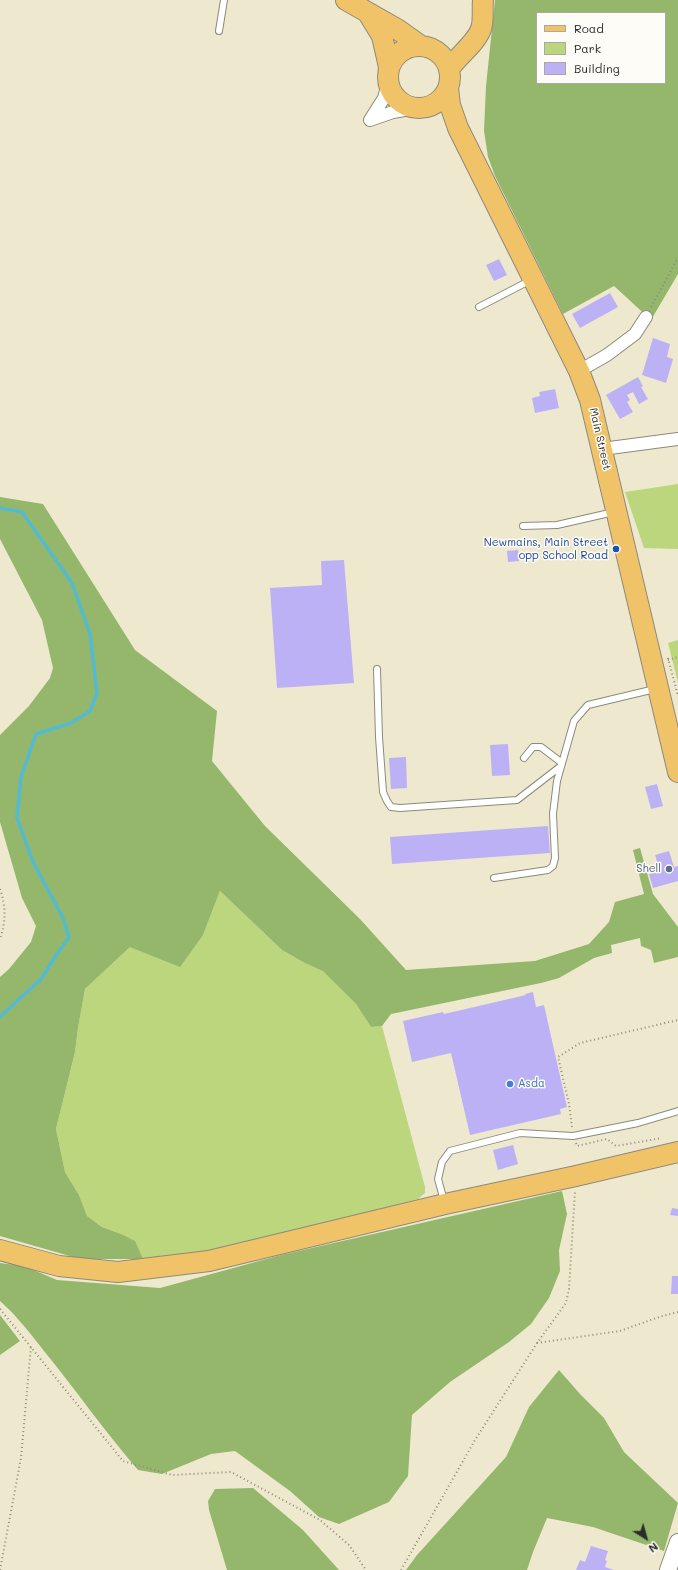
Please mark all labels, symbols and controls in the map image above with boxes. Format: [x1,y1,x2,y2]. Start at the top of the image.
legend [536,12,666,84]
text: Road [574,20,604,36]
text: Park [574,40,601,56]
text: Building [574,60,620,76]
street label: Main Street [586,407,614,471]
place label: Newmains, Main Street opp School Road [484,536,608,562]
marker: Newmains, Main Street opp School Road [611,544,621,554]
place label: Shell [636,862,661,876]
marker: Shell [664,864,674,874]
place label: Asda [518,1077,545,1091]
marker: Asda [505,1079,515,1089]
north arrow [626,1518,666,1558]
text: N [646,1539,661,1556]

